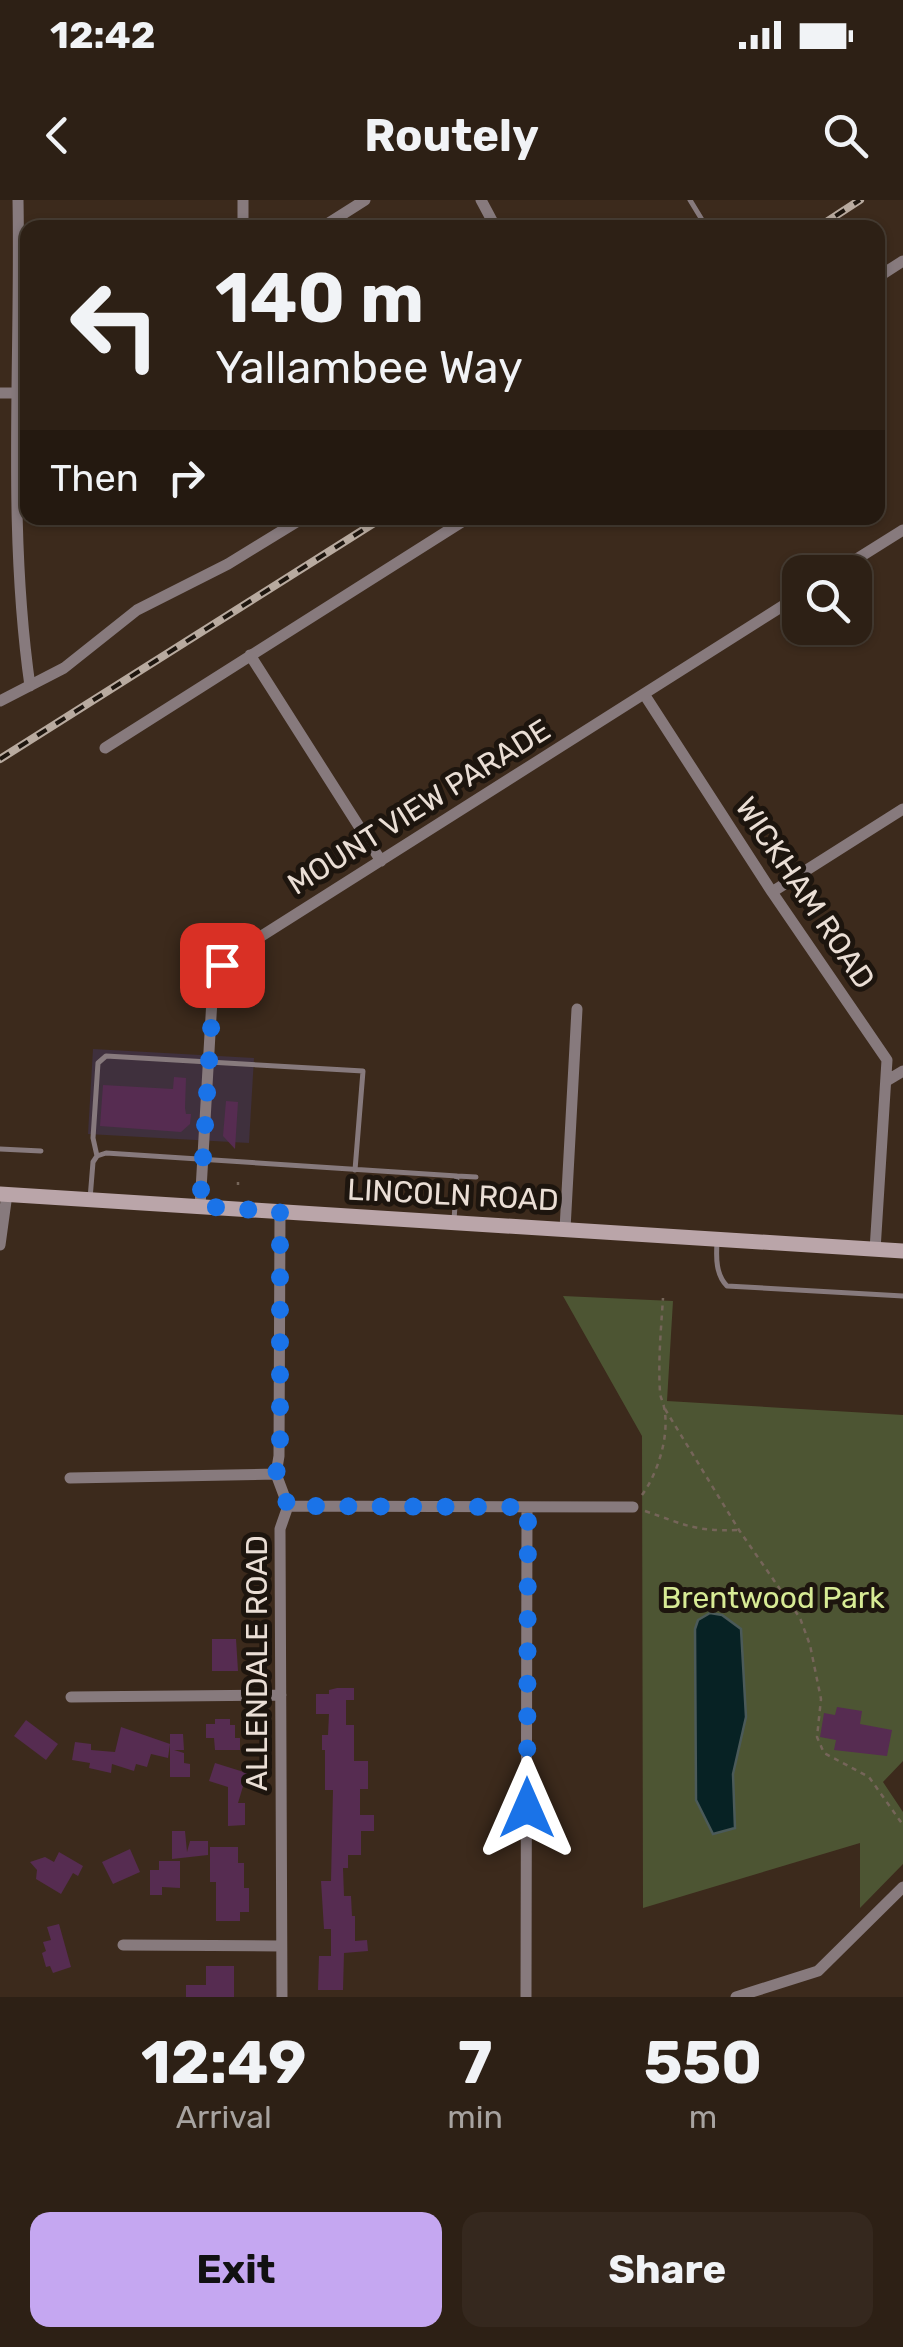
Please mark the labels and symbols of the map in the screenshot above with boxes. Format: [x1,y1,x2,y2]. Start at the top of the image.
street label: MOUNT VIEW PARADE [281,711,557,903]
street label: WICKHAM ROAD [728,790,882,996]
pin [180,923,265,1008]
street label: LINCOLN ROAD [346,1171,560,1219]
street label: ALLENDALE ROAD [239,1535,275,1791]
park label: Brentwood Park [661,1580,885,1616]
position arrow [475,1756,579,1860]

